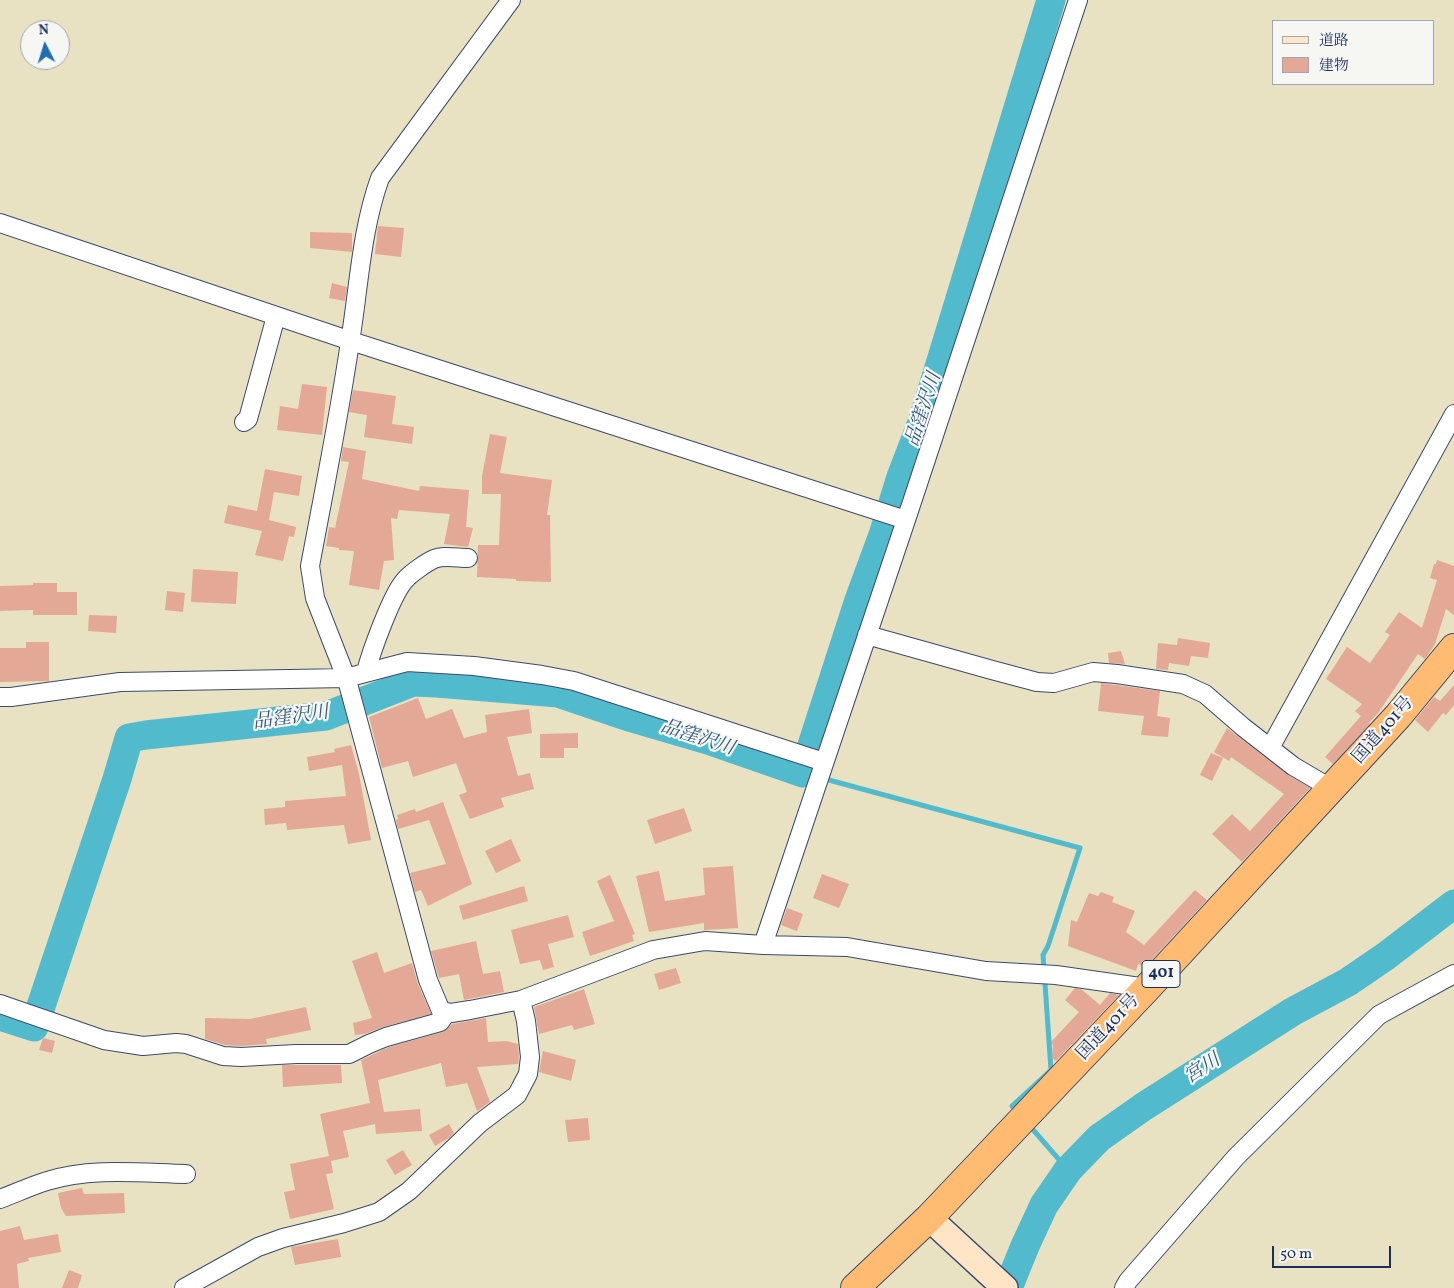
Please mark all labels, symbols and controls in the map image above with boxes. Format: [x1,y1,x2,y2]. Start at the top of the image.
north arrow [20,20,70,70]
legend [1272,20,1434,85]
text: N [38,21,50,40]
text: 道路 [1319,31,1349,52]
text: 建物 [1319,56,1349,77]
water label: 品窪沢川 [902,370,948,450]
street label: 国道401号 [1349,693,1419,769]
water label: 品窪沢川 [252,702,330,736]
water label: 品窪沢川 [657,716,737,762]
road number: 401 [1142,961,1180,988]
street label: 国道401号 [1073,991,1145,1065]
water label: 宮川 [1181,1050,1225,1090]
scale bar [1274,1236,1393,1268]
text: 50 m [1280,1244,1312,1265]

